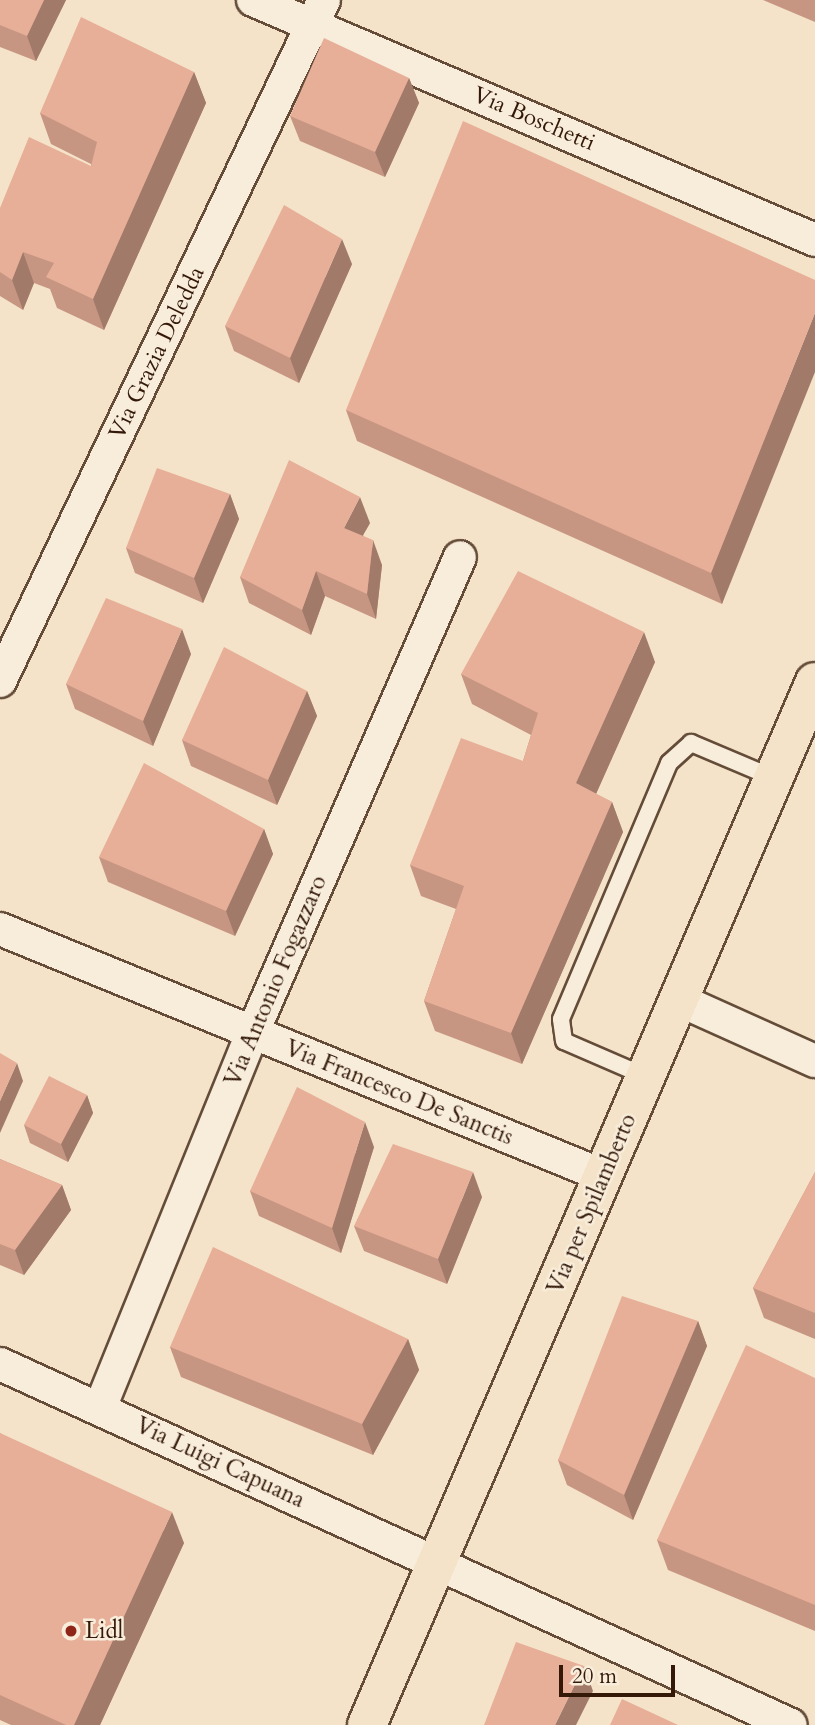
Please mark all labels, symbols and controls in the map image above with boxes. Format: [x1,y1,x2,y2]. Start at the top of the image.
street label: Via Boschetti [469,81,599,157]
street label: Via Grazia Deledda [103,262,211,444]
street label: Via Antonio Fogazzaro [219,871,333,1091]
street label: Via Francesco De Sanctis [281,1035,517,1151]
street label: Via per Spilamberto [542,1110,642,1298]
street label: Via Luigi Capuana [131,1412,309,1514]
place label: Lidl [85,1617,123,1645]
marker: Lidl [63,1623,79,1639]
scale bar [563,1652,678,1696]
text: 20 m [572,1662,617,1691]

